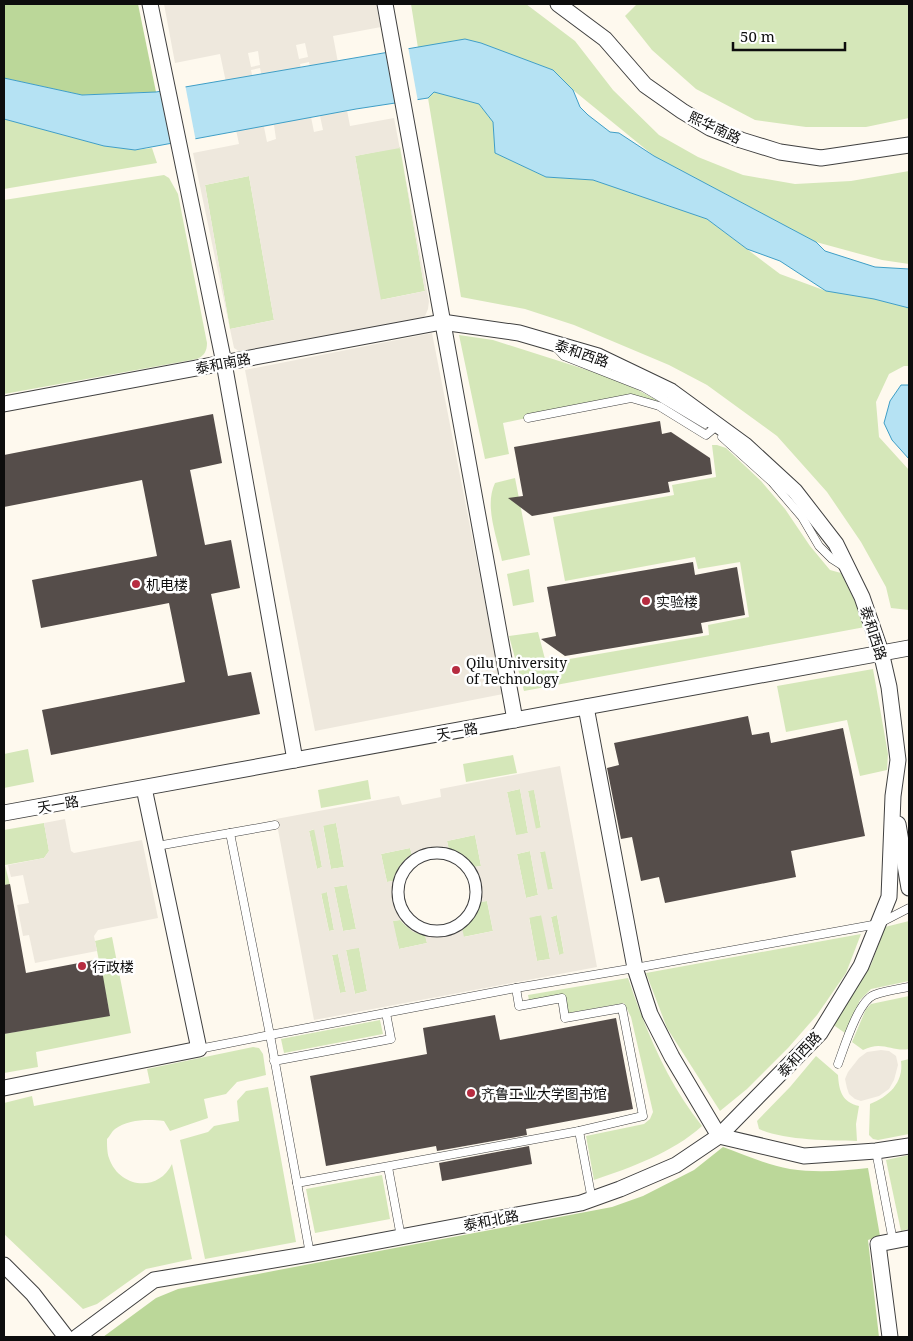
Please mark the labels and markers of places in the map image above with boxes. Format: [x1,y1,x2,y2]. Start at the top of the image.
place label: 机电楼 [146,575,188,594]
marker: 机电楼 [130,578,142,590]
place label: 实验楼 [656,592,698,611]
marker: 实验楼 [640,595,652,607]
place label: Qilu University of Technology [466,653,567,688]
marker: Qilu University of Technology [450,664,462,676]
place label: 行政楼 [92,957,134,976]
marker: 行政楼 [76,960,88,972]
place label: 齐鲁工业大学图书馆 [481,1084,607,1103]
marker: 齐鲁工业大学图书馆 [465,1087,477,1099]

